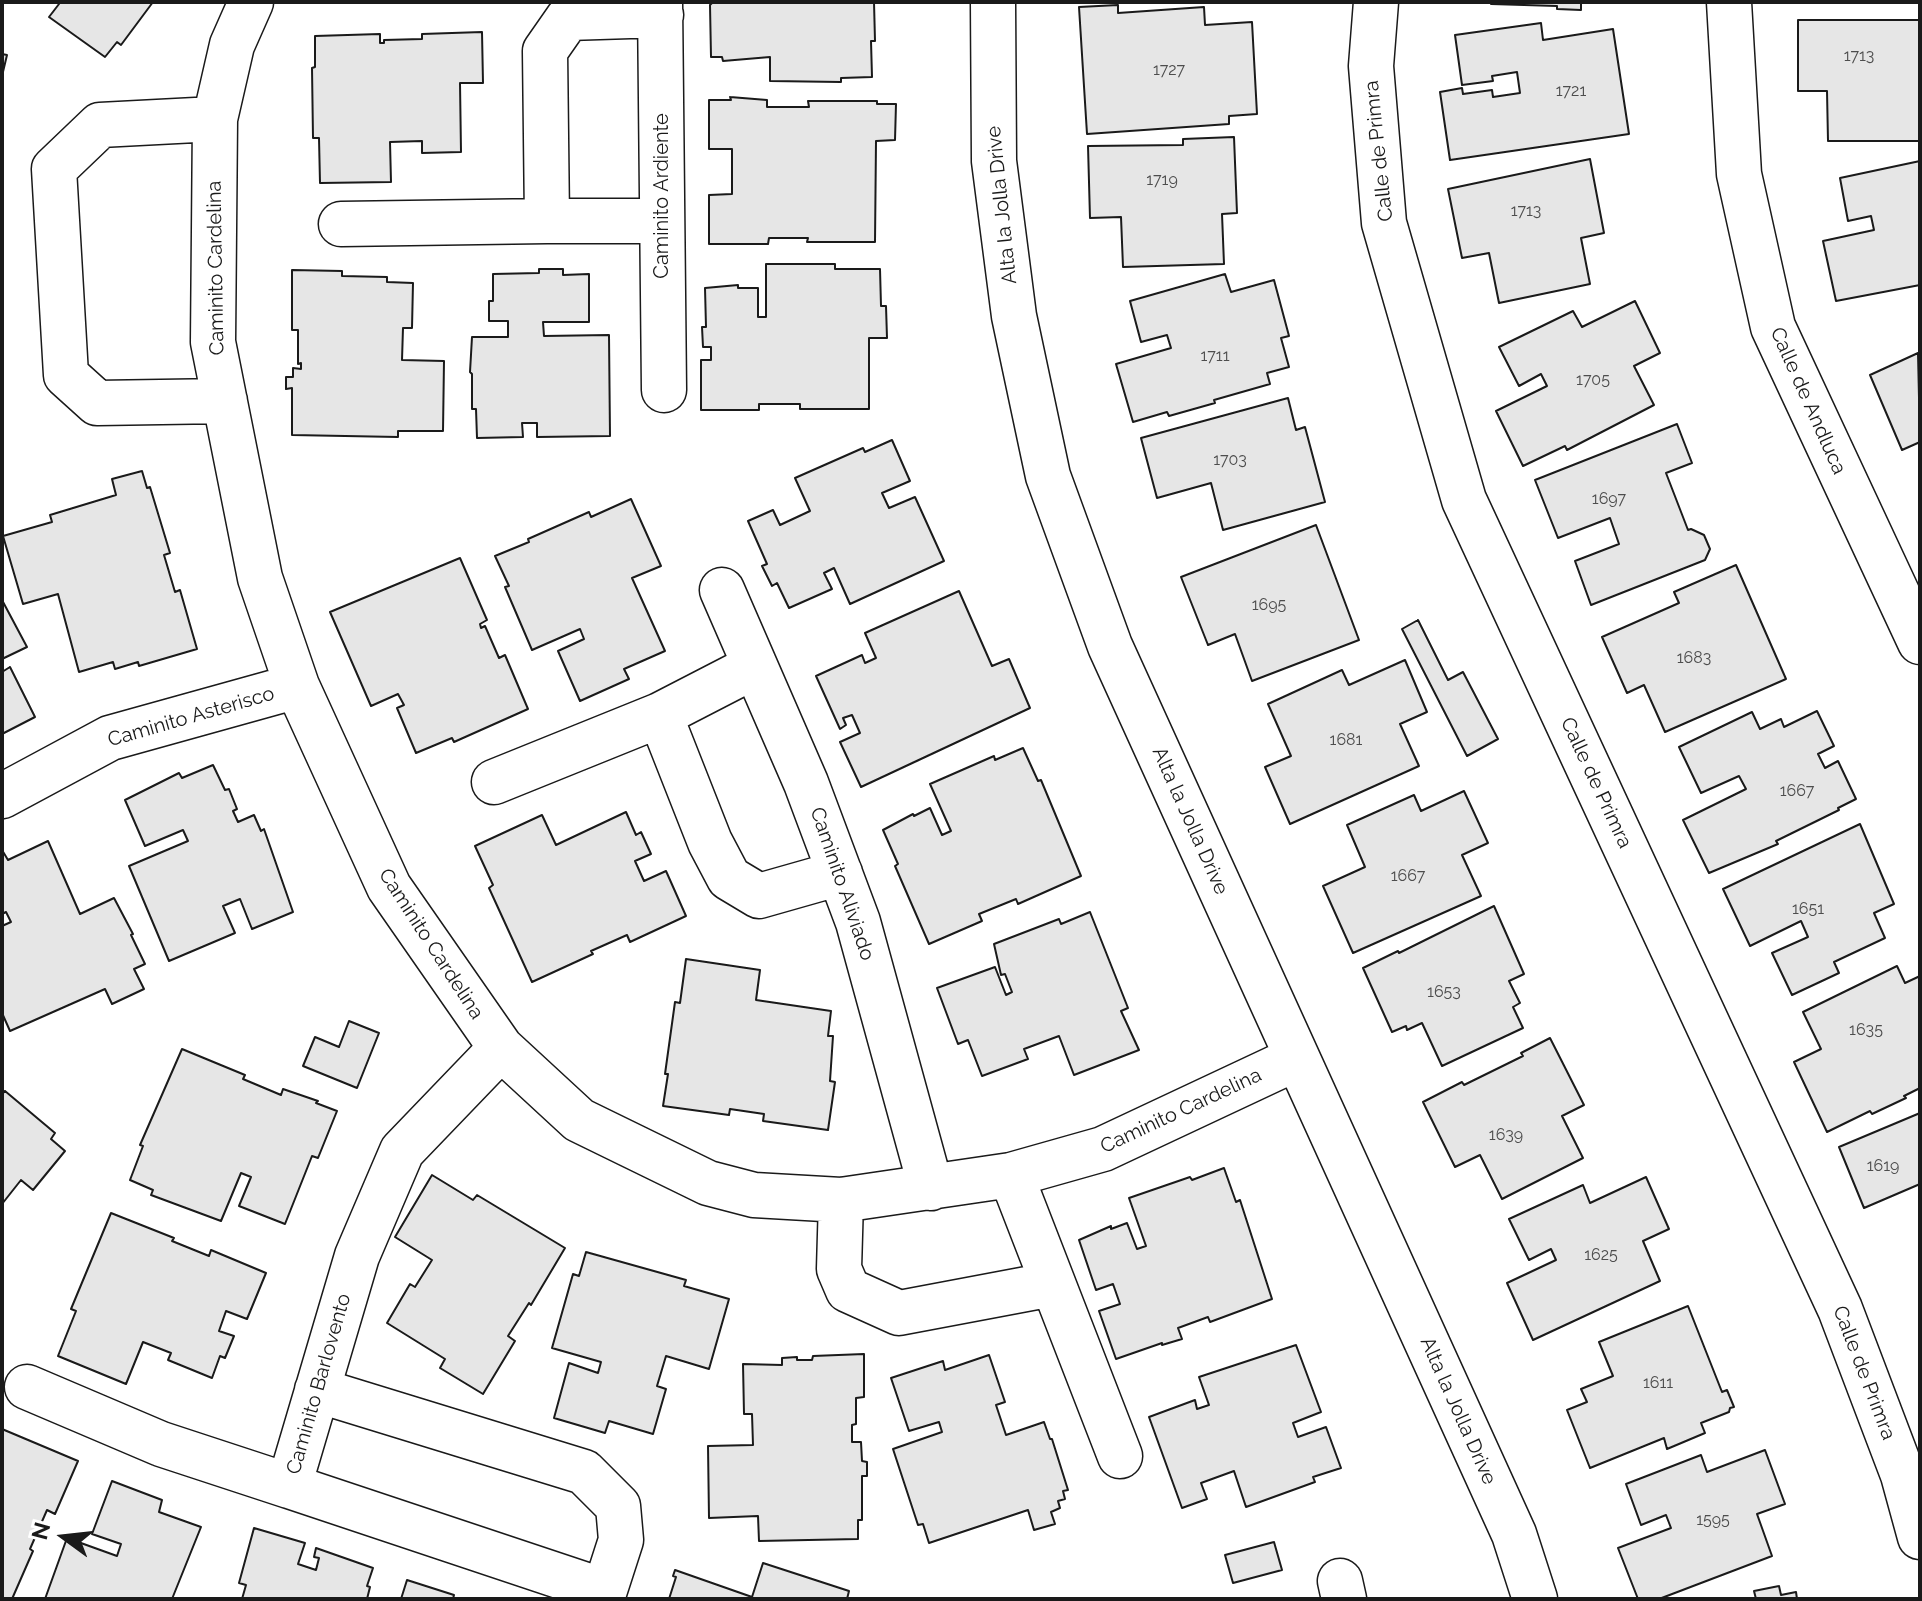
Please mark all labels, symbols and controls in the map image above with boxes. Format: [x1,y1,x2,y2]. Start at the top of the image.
house number: 1713 [1844,46,1874,66]
house number: 1727 [1153,60,1185,80]
street label: Calle de Primra [1360,79,1398,223]
house number: 1721 [1556,81,1586,101]
street label: Caminito Ardiente [650,113,674,279]
street label: Alta la Jolla Drive [982,125,1022,285]
house number: 1719 [1146,170,1178,190]
street label: Caminito Cardelina [202,180,230,356]
house number: 1713 [1511,201,1541,221]
street label: Calle de Andluca [1765,324,1851,478]
house number: 1711 [1200,346,1230,366]
house number: 1705 [1576,370,1610,390]
house number: 1703 [1213,450,1247,470]
house number: 1697 [1592,489,1626,509]
house number: 1695 [1252,595,1286,615]
house number: 1683 [1677,648,1711,668]
street label: Caminito Asterisco [105,682,277,752]
street label: Calle de Primra [1555,714,1637,852]
house number: 1681 [1330,730,1362,750]
street label: Alta la Jolla Drive [1147,743,1233,899]
house number: 1667 [1780,781,1814,801]
street label: Caminito Aliviado [805,804,879,964]
street label: Caminito Cardelina [373,864,489,1024]
house number: 1667 [1391,866,1425,886]
house number: 1651 [1792,899,1824,919]
house number: 1653 [1427,982,1461,1002]
house number: 1635 [1849,1020,1883,1040]
street label: Caminito Cardelina [1097,1063,1265,1159]
house number: 1639 [1489,1125,1523,1145]
house number: 1619 [1867,1156,1899,1176]
house number: 1625 [1584,1245,1618,1265]
street label: Caminito Barlovento [282,1291,356,1477]
street label: Calle de Primra [1827,1303,1901,1443]
street label: Alta la Jolla Drive [1415,1333,1501,1489]
house number: 1611 [1643,1373,1673,1393]
north arrow [24,1497,104,1577]
house number: 1595 [1696,1510,1730,1530]
text: N [26,1519,56,1542]

